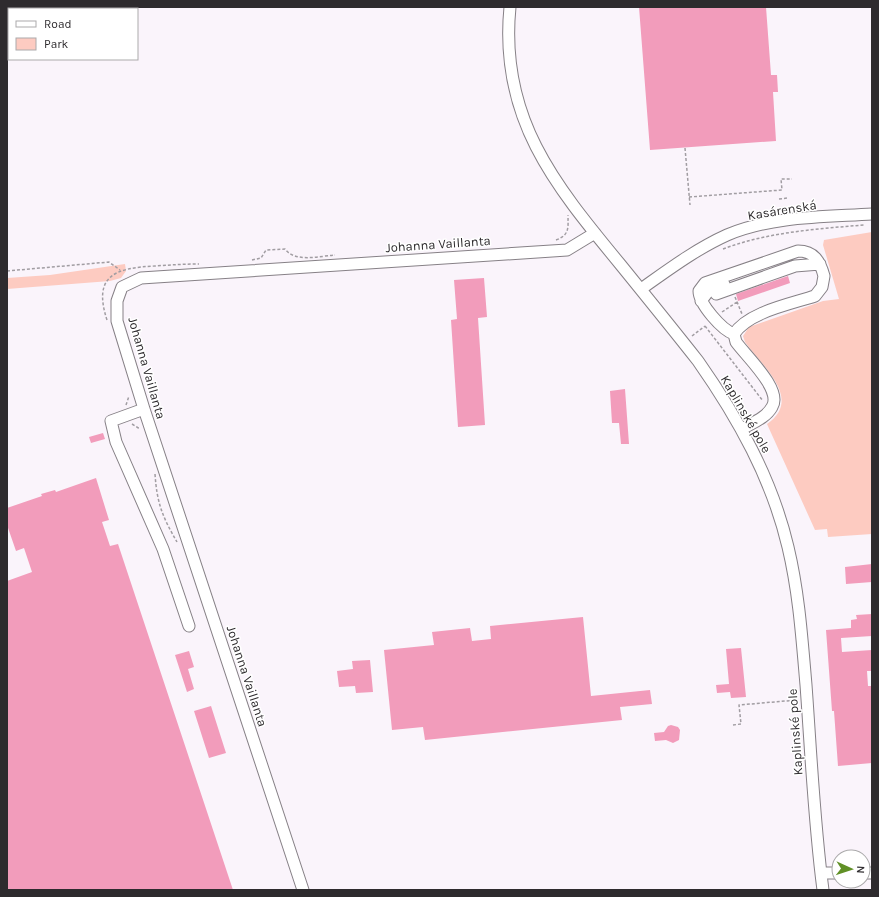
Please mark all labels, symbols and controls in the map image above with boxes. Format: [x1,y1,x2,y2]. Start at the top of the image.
legend [8,8,138,60]
text: Road [44,17,72,31]
text: Park [44,37,69,51]
street label: Kasárenská [746,197,818,223]
street label: Johanna Vaillanta [385,233,491,255]
street label: Johanna Vaillanta [125,315,169,421]
street label: Kaplinské pole [718,373,774,456]
street label: Johanna Vaillanta [224,623,270,729]
street label: Kaplinské pole [784,688,806,776]
north arrow [831,849,871,889]
text: N [854,865,867,874]

